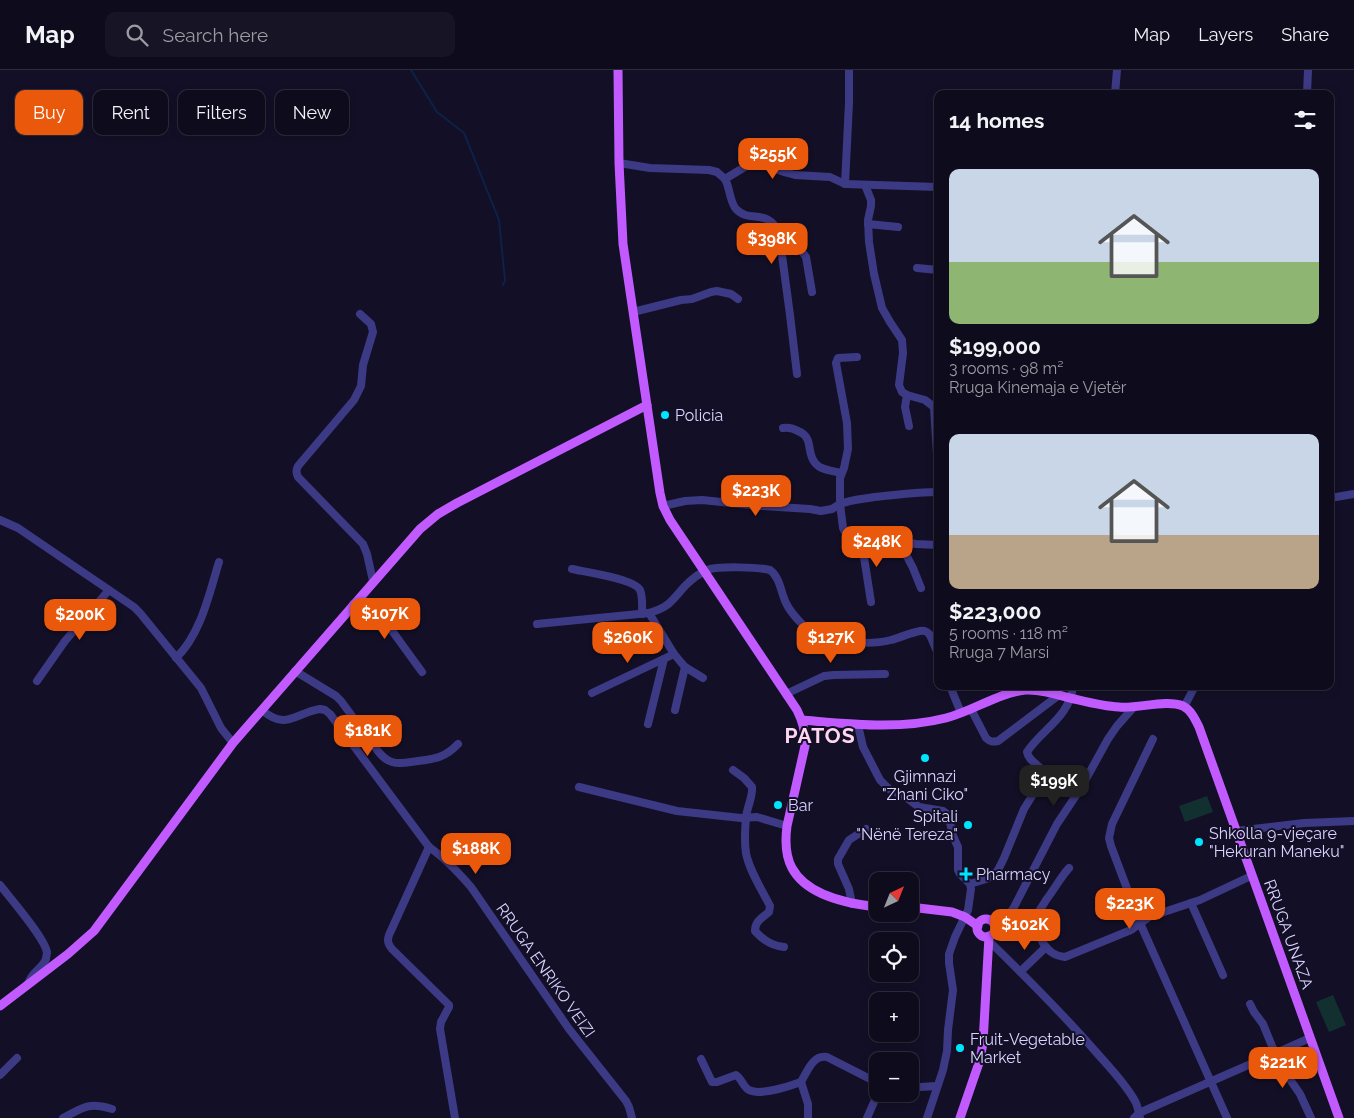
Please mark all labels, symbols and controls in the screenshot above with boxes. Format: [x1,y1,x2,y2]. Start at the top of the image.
search box [105,12,455,57]
text: Map [25,20,75,49]
icon: search [123,21,151,49]
text: Search here [163,24,268,46]
text: Map [1134,24,1170,45]
text: Layers [1198,24,1253,45]
text: Share [1281,24,1329,45]
chip: Buy [15,90,83,135]
chip: Rent [93,90,168,135]
chip: Filters [178,90,265,135]
chip: New [275,90,349,135]
icon: filters [1291,106,1319,134]
text: 14 homes [949,108,1044,133]
pin: $255K [738,138,808,180]
text: $255K [749,144,797,163]
icon: home [1089,201,1179,291]
pin: $398K [737,222,807,265]
text: $398K [748,229,796,248]
text: $199,000 [949,334,1041,359]
text: 3 rooms · 98 m² [949,359,1064,378]
text: Rruga Kinemaja e Vjetër [949,378,1126,397]
place label: Policia [675,406,723,425]
marker: Policia [659,409,671,421]
icon: home [1089,466,1179,556]
pin: $223K [721,474,791,517]
text: $223K [732,481,780,500]
pin: $248K [842,526,912,568]
text: $248K [853,532,901,551]
pin: $200K [45,598,115,641]
pin: $107K [350,598,420,640]
text: $223,000 [949,599,1041,624]
text: $107K [361,604,409,623]
text: $200K [55,605,105,624]
pin: $260K [593,622,663,664]
pin: $127K [796,622,866,664]
text: 5 rooms · 118 m² [949,624,1068,643]
text: $260K [603,628,653,647]
text: $127K [808,628,854,647]
text: Rruga 7 Marsi [949,643,1049,662]
pin: $181K [333,714,403,757]
text: $181K [345,721,391,740]
district label: PATOS [784,723,856,748]
marker: Gjimnazi "Zhani Ciko" [919,752,931,764]
pin: $199K [1019,764,1089,807]
place label: Gjimnazi "Zhani Ciko" [882,767,968,804]
text: $199K [1030,771,1078,790]
place label: Bar [788,796,813,815]
marker: Bar [772,799,784,811]
place label: Spitali "Nënë Tereza" [856,807,958,844]
marker: Spitali "Nënë Tereza" [962,819,974,831]
place label: Shkolla 9-vjeçare "Hekuran Maneku" [1209,824,1344,861]
pin: $188K [441,832,511,875]
marker: Shkolla 9-vjeçare "Hekuran Maneku" [1193,836,1205,848]
text: $188K [452,839,500,858]
place label: Pharmacy [976,865,1051,884]
marker: Pharmacy [960,868,972,880]
north arrow [869,872,919,922]
map controls [869,872,919,1102]
street label: RRUGA UNAZA [1260,877,1317,992]
pin: $223K [1095,888,1165,930]
text: $223K [1106,894,1154,913]
street label: RRUGA ENRIKO VEIZI [492,900,599,1041]
pin: $102K [990,908,1060,951]
text: $102K [1001,915,1049,934]
button: locate [869,932,919,982]
button: + [869,992,919,1042]
place label: Fruit-Vegetable Market [970,1030,1085,1067]
marker: Fruit-Vegetable Market [954,1042,966,1054]
pin: $221K [1248,1046,1318,1089]
button: − [869,1052,919,1102]
text: $221K [1260,1053,1306,1072]

